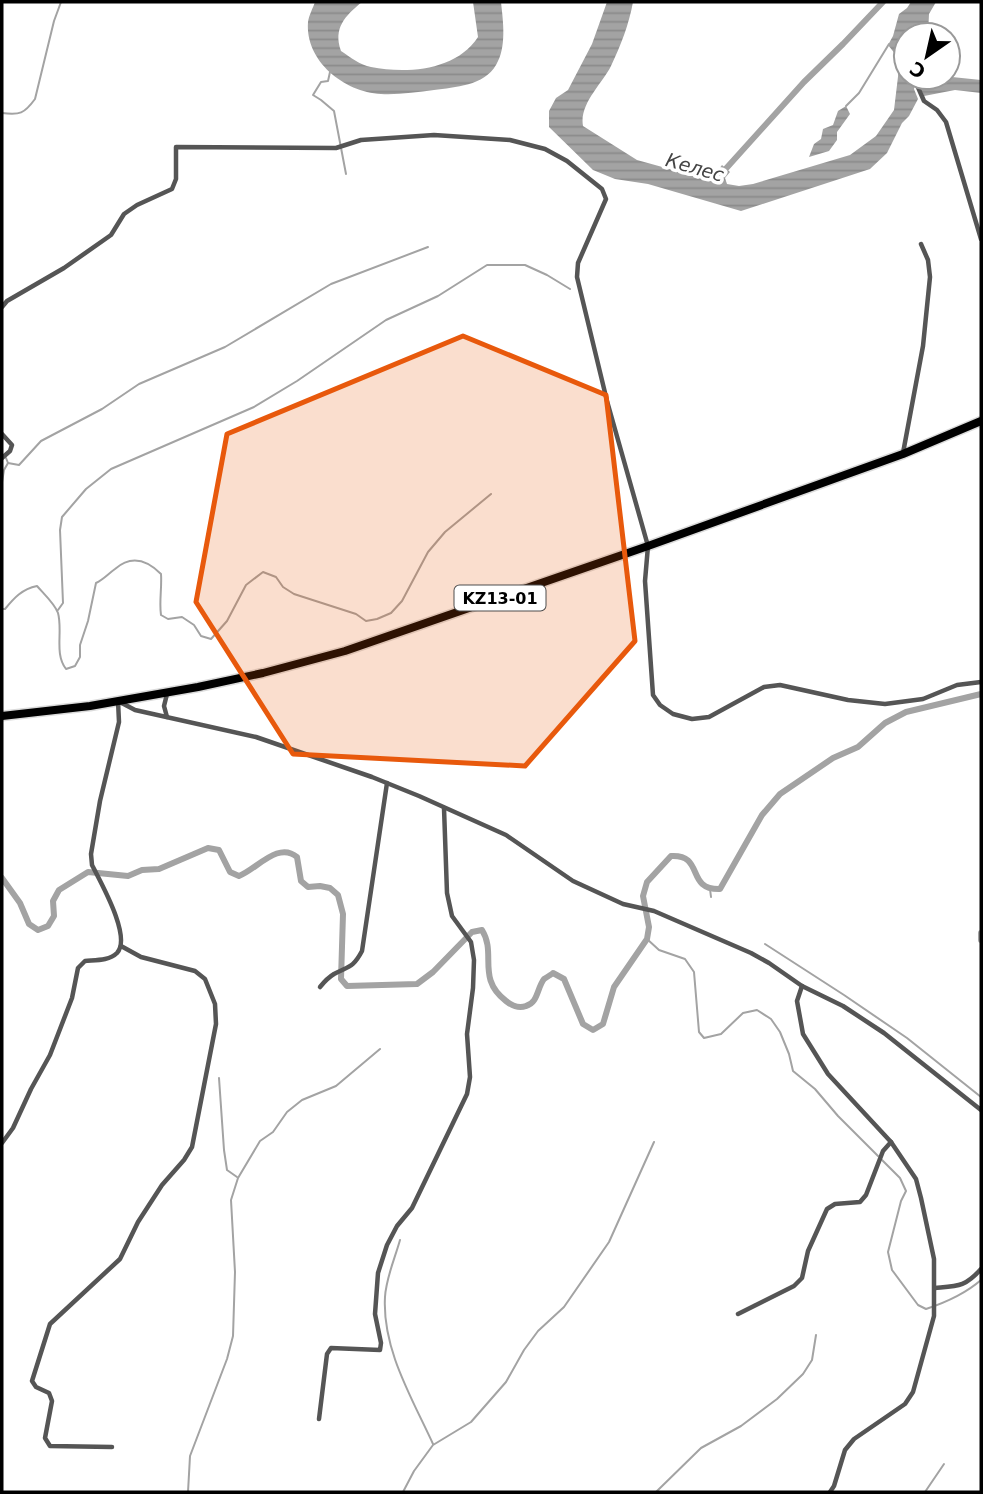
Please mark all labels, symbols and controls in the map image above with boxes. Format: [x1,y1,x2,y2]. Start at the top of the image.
north arrow [892,21,962,91]
text: С [906,57,929,83]
water label: Келес [663,148,727,186]
road number: KZ13-01 [454,586,546,610]

